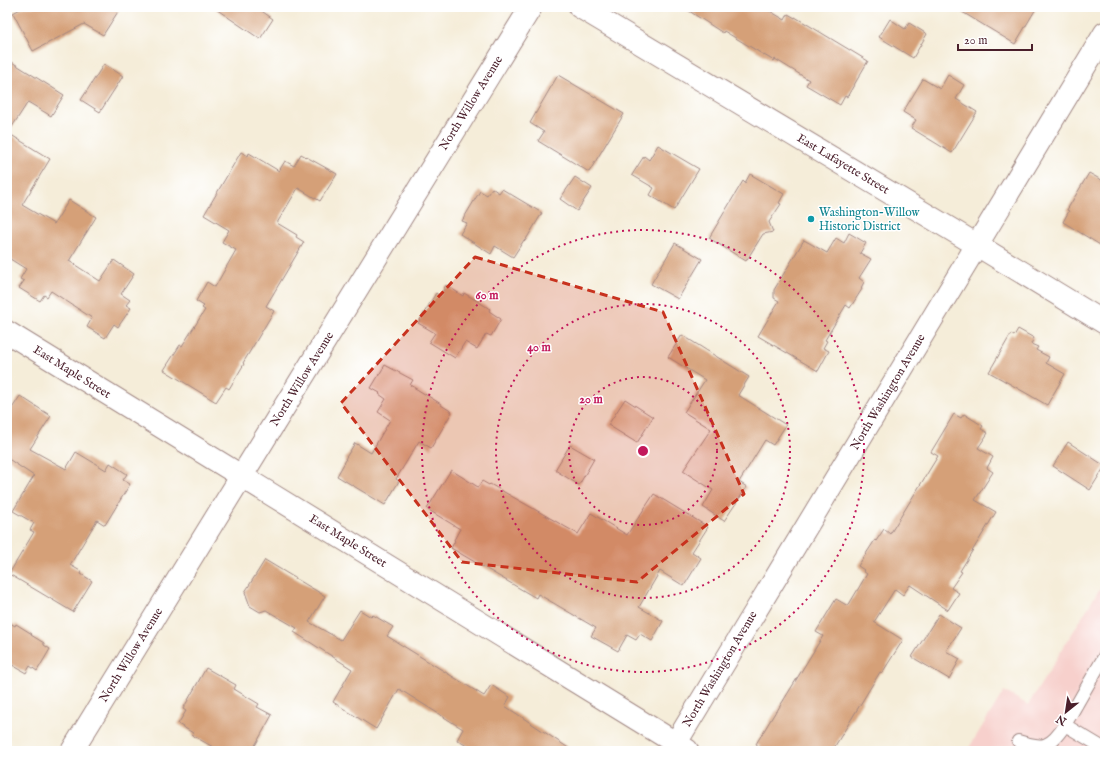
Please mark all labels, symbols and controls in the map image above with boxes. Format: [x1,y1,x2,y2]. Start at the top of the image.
scale bar [958,26,1032,52]
text: 20 m [964,33,987,48]
street label: North Willow Avenue [436,53,506,153]
street label: East Lafayette Street [794,131,892,197]
place label: Washington-Willow Historic District [819,205,921,234]
marker: Washington-Willow Historic District [806,214,816,224]
text: 60 m [476,288,499,303]
street label: North Willow Avenue [267,329,337,429]
street label: North Washington Avenue [847,331,929,453]
text: 40 m [527,340,552,355]
street label: East Maple Street [30,342,114,403]
text: 20 m [579,392,603,407]
centre of rings [636,444,650,458]
street label: East Maple Street [306,511,390,572]
street label: North Willow Avenue [96,605,166,705]
street label: North Washington Avenue [679,608,761,730]
north arrow [1046,692,1086,732]
text: N [1053,711,1070,729]

